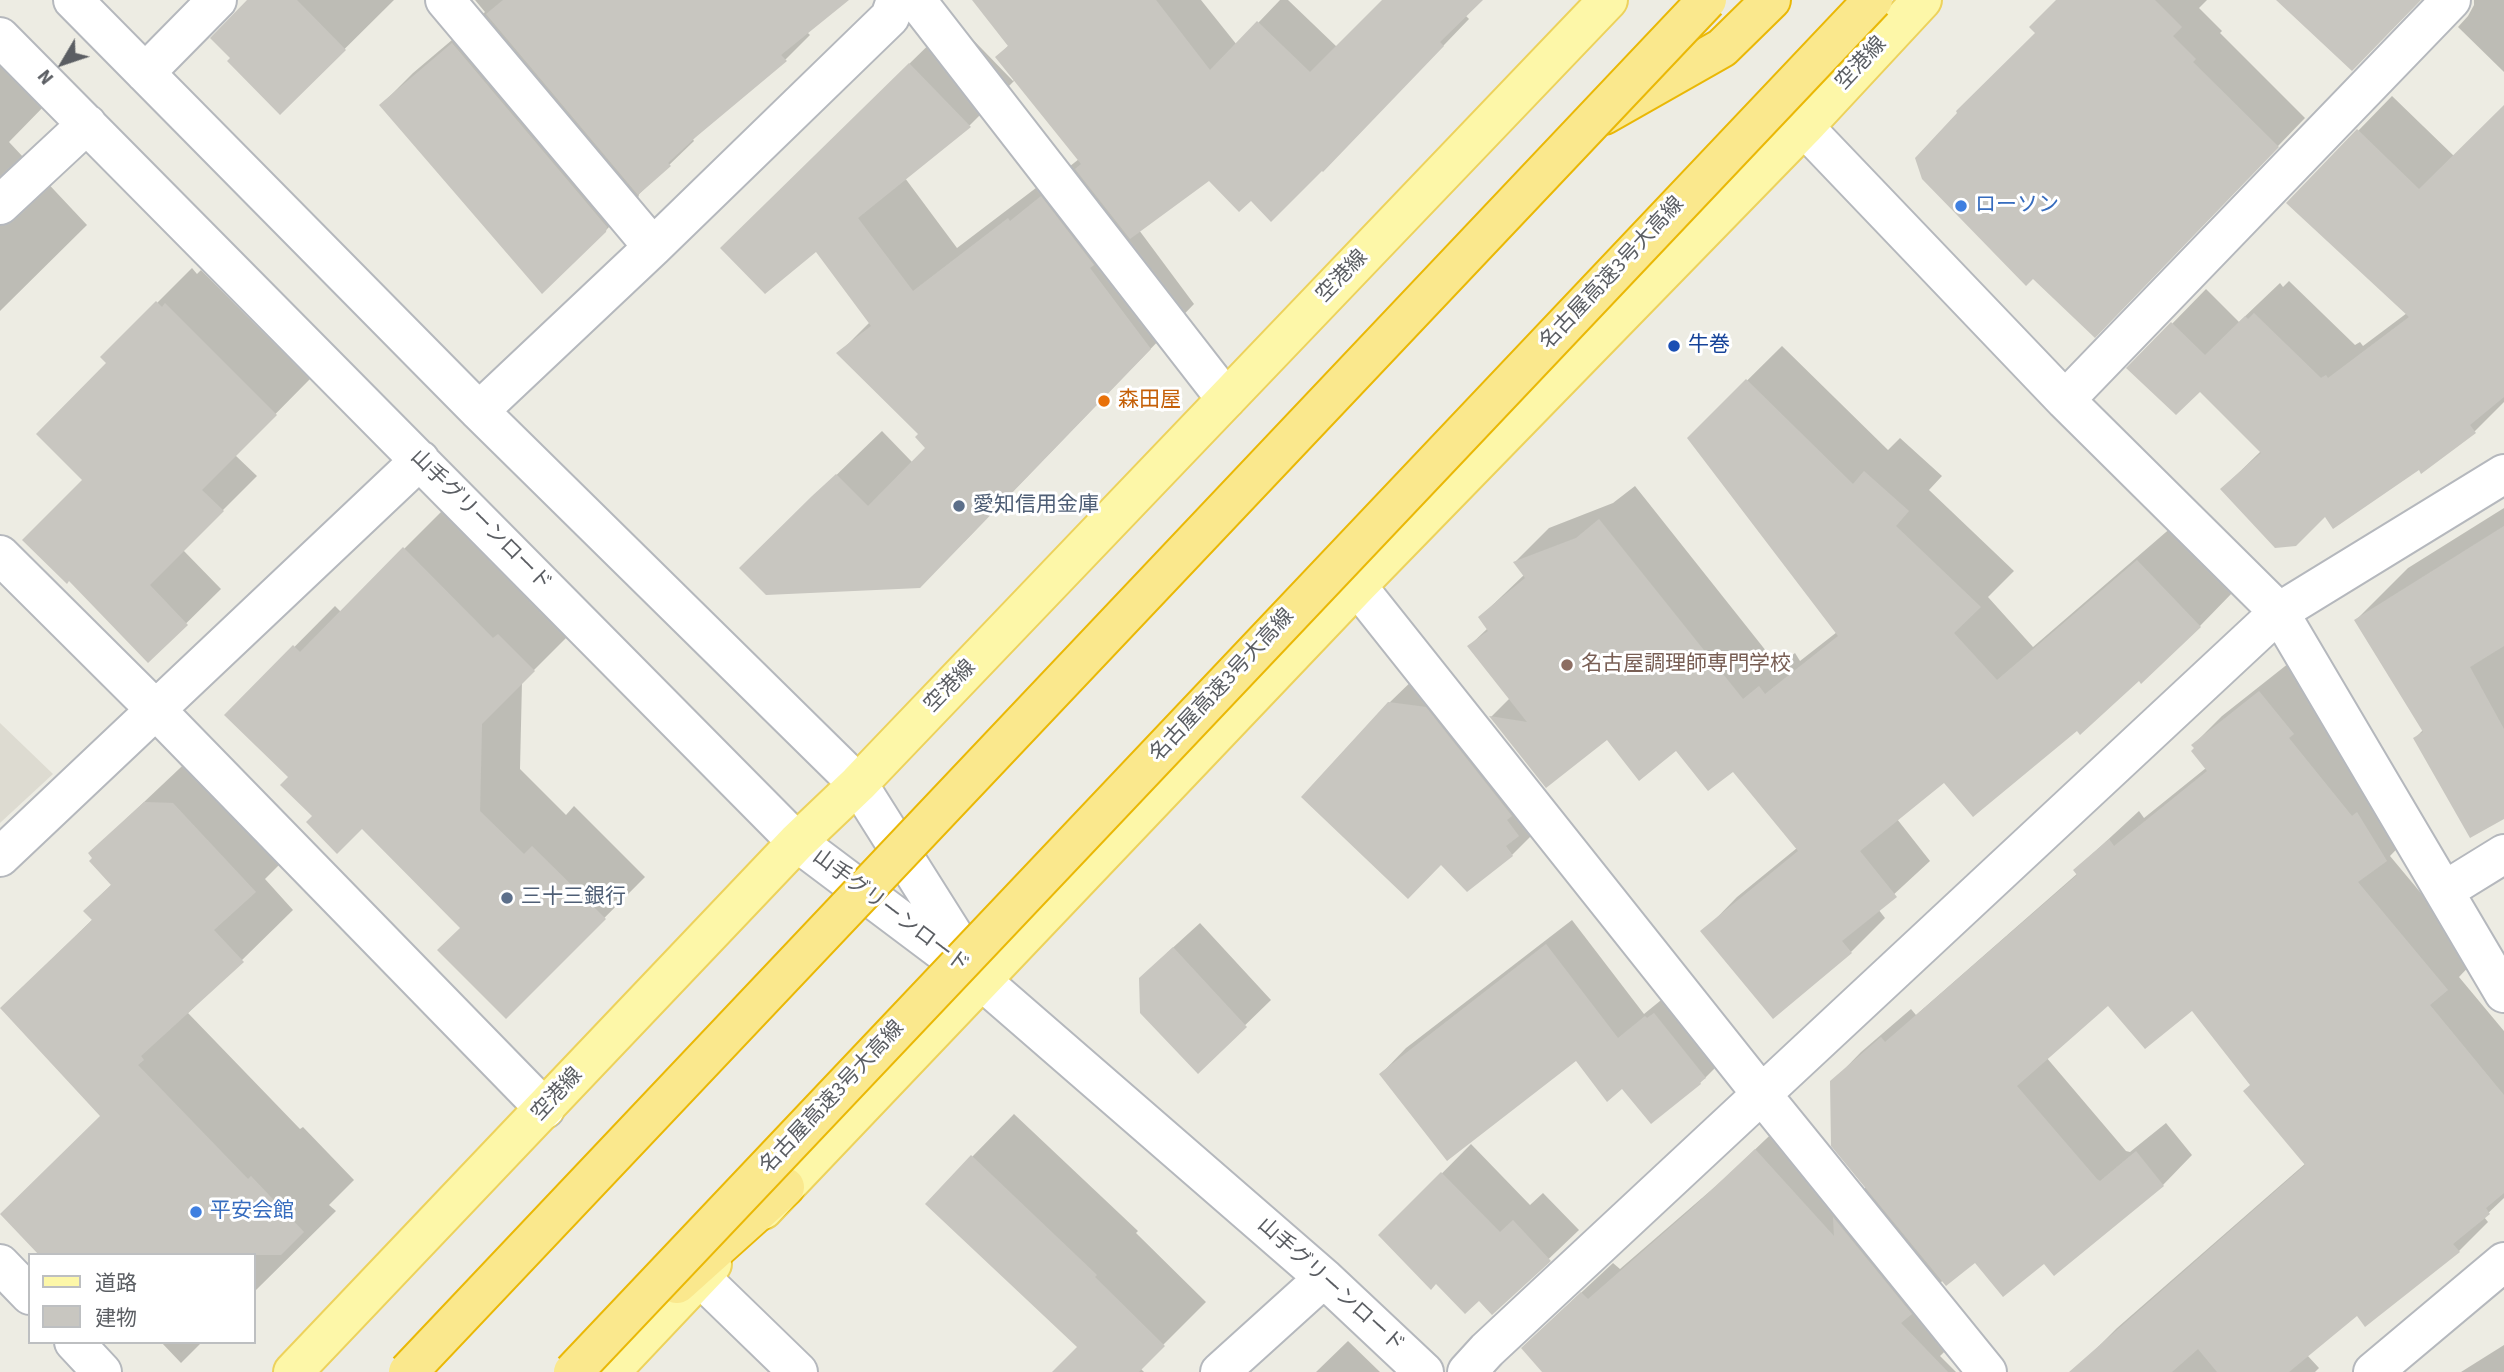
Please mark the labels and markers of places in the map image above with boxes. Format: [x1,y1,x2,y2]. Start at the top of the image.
place label: ローソン [1975,193,2059,219]
marker: ローソン [1953,198,1969,214]
place label: 牛巻 [1688,333,1730,359]
marker: 牛巻 [1666,338,1682,354]
place label: 森田屋 [1118,388,1181,414]
marker: 森田屋 [1096,393,1112,409]
place label: 愛知信用金庫 [973,493,1099,519]
marker: 愛知信用金庫 [951,498,967,514]
place label: 名古屋調理師専門学校 [1581,652,1791,678]
marker: 名古屋調理師専門学校 [1559,657,1575,673]
place label: 三十三銀行 [521,885,626,911]
marker: 三十三銀行 [499,890,515,906]
place label: 平安会館 [210,1199,294,1225]
marker: 平安会館 [188,1204,204,1220]

